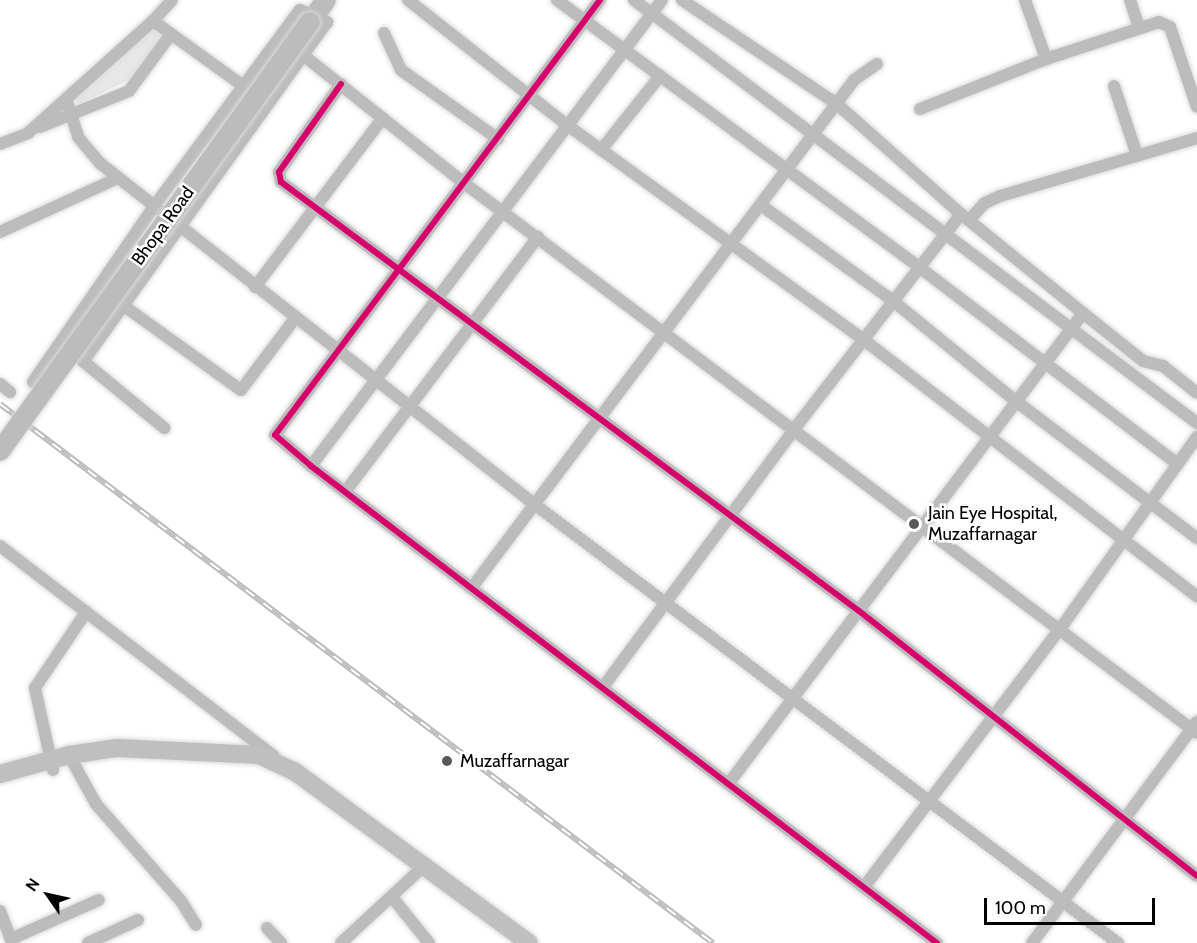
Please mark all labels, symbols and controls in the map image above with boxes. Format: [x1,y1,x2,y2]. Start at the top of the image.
street label: Bhopa Road [127,182,199,270]
place label: Jain Eye Hospital, Muzaffarnagar [928,503,1057,546]
marker: Jain Eye Hospital, Muzaffarnagar [905,515,923,533]
place label: Muzaffarnagar [460,750,569,772]
marker: Muzaffarnagar [438,752,456,770]
north arrow [18,865,78,925]
text: N [22,875,44,895]
scale bar [987,886,1158,924]
text: 100 m [995,897,1046,919]

